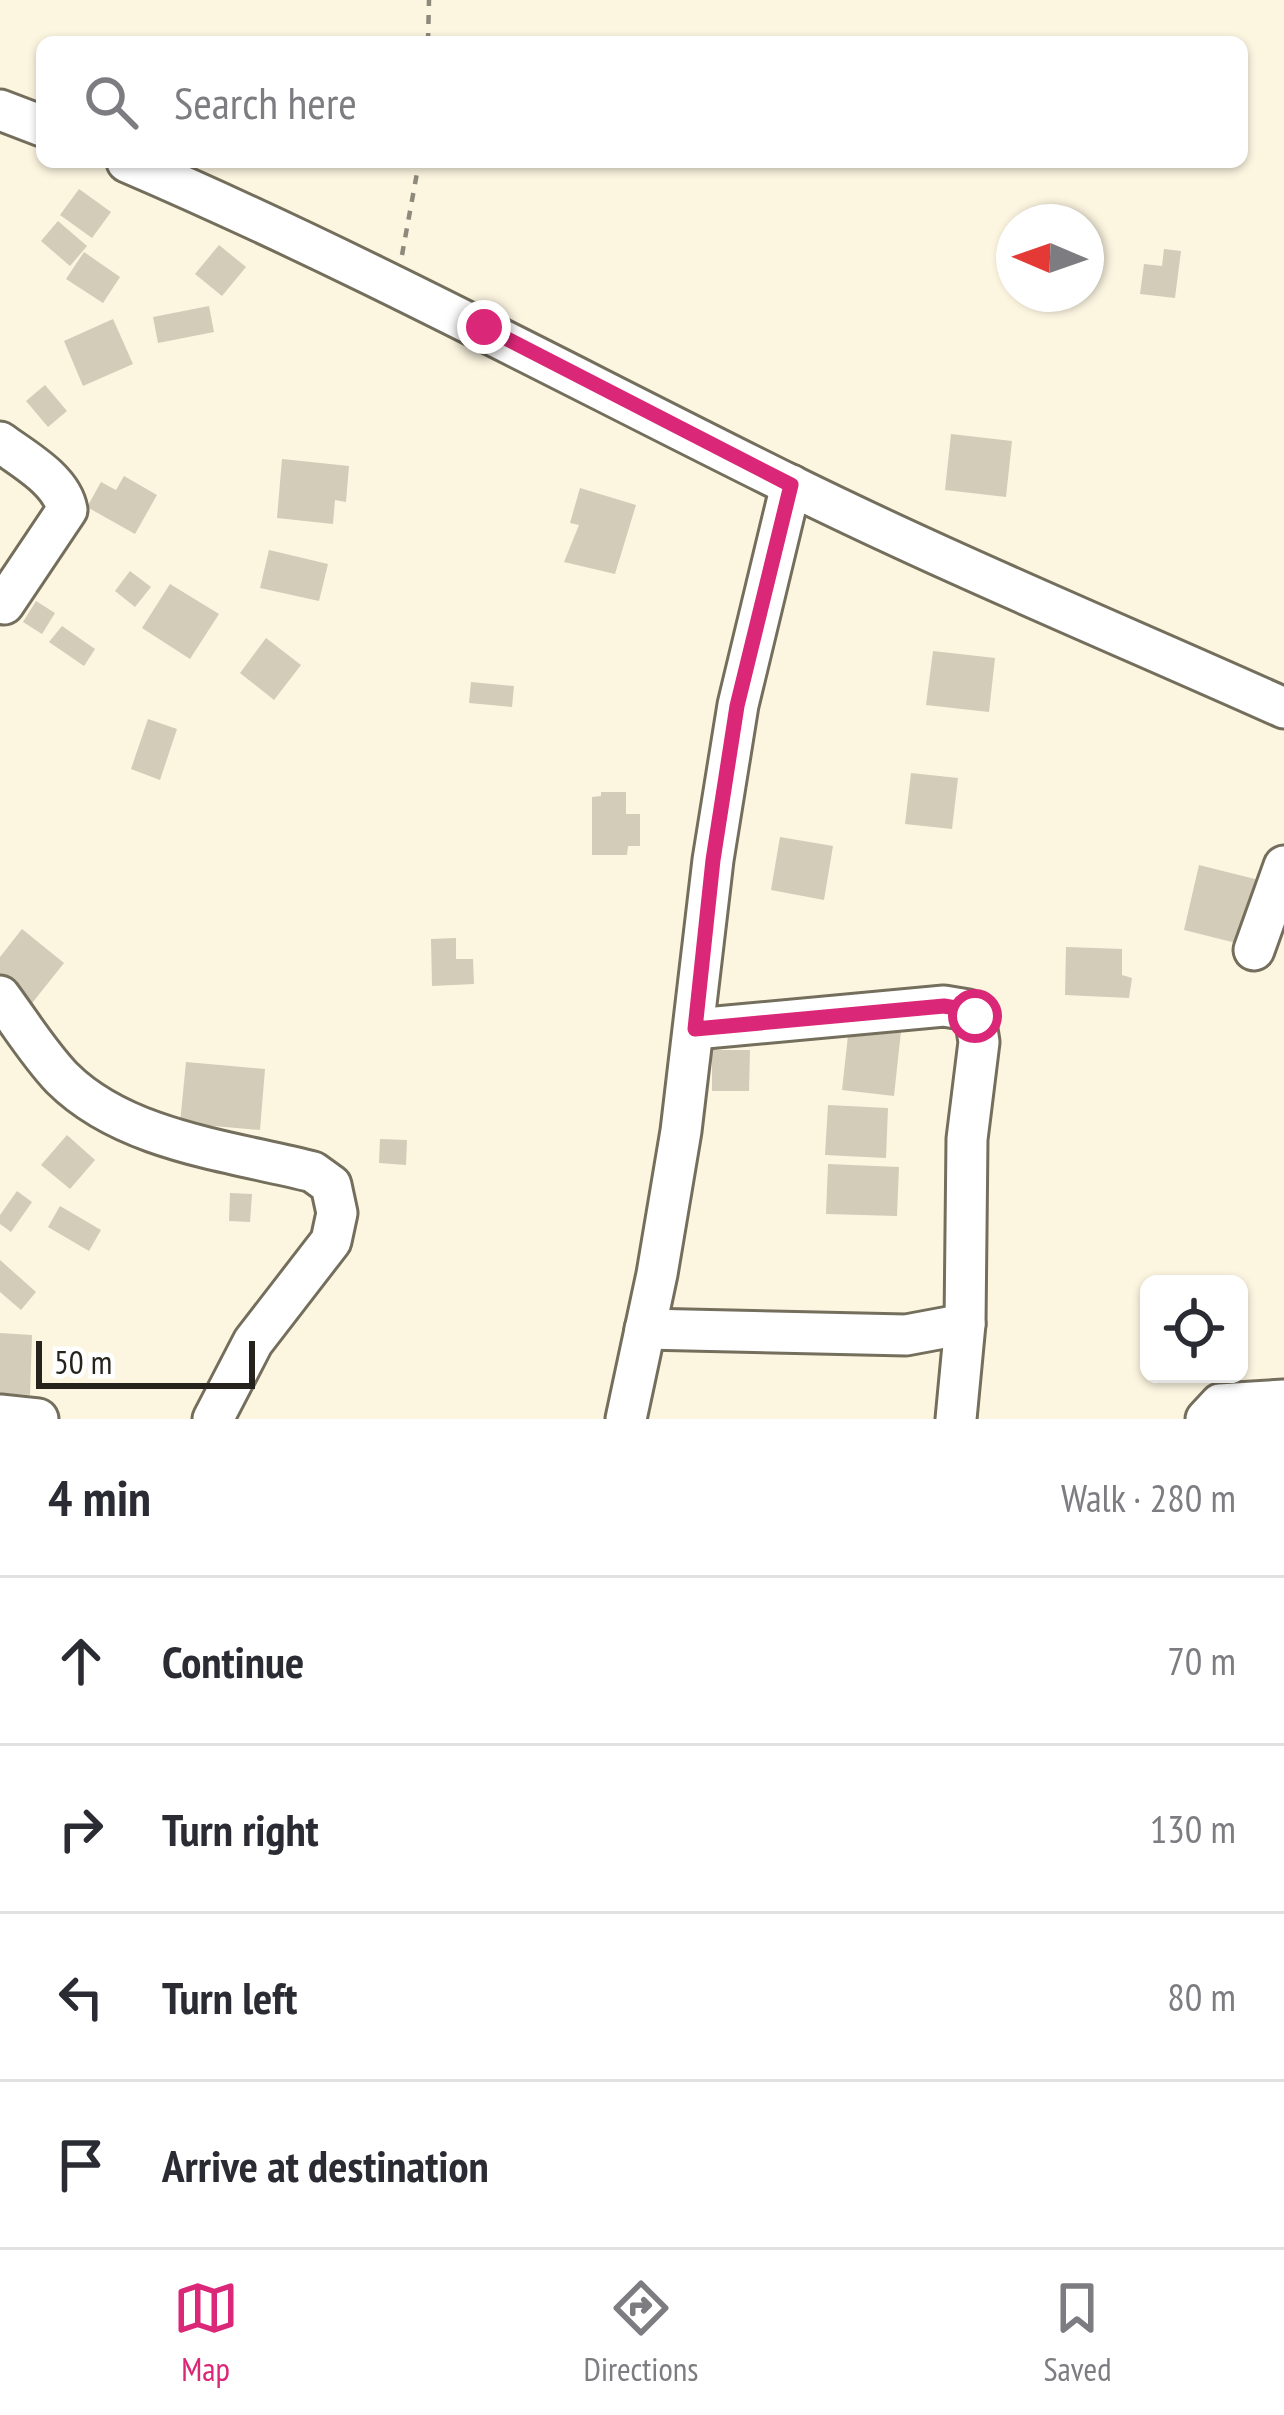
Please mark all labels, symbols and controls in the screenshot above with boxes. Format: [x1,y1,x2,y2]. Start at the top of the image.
search box [36,36,1248,168]
icon: search [78,69,144,135]
text: Search here [174,73,357,131]
north arrow [996,204,1104,312]
route end [457,300,511,354]
route start [948,989,1002,1043]
map controls [1140,1275,1248,1383]
button: locate [1140,1275,1248,1383]
scale bar [36,1335,255,1388]
text: 50 m [54,1340,112,1383]
text: 4 min [48,1464,151,1530]
text: Walk · 280 m [1061,1472,1236,1523]
icon: ahead [48,1628,114,1694]
text: Continue [162,1632,304,1690]
text: 70 m [1167,1635,1236,1686]
icon: right [48,1796,114,1862]
text: Turn right [162,1800,319,1858]
text: 130 m [1150,1803,1236,1854]
icon: left [48,1964,114,2030]
text: Turn left [162,1968,297,2026]
text: 80 m [1167,1971,1236,2022]
icon: arrive [48,2132,114,2198]
text: Arrive at destination [162,2136,489,2194]
tab: Map [173,2275,239,2390]
tab: Directions [584,2275,698,2390]
tab: Saved [1043,2275,1111,2390]

